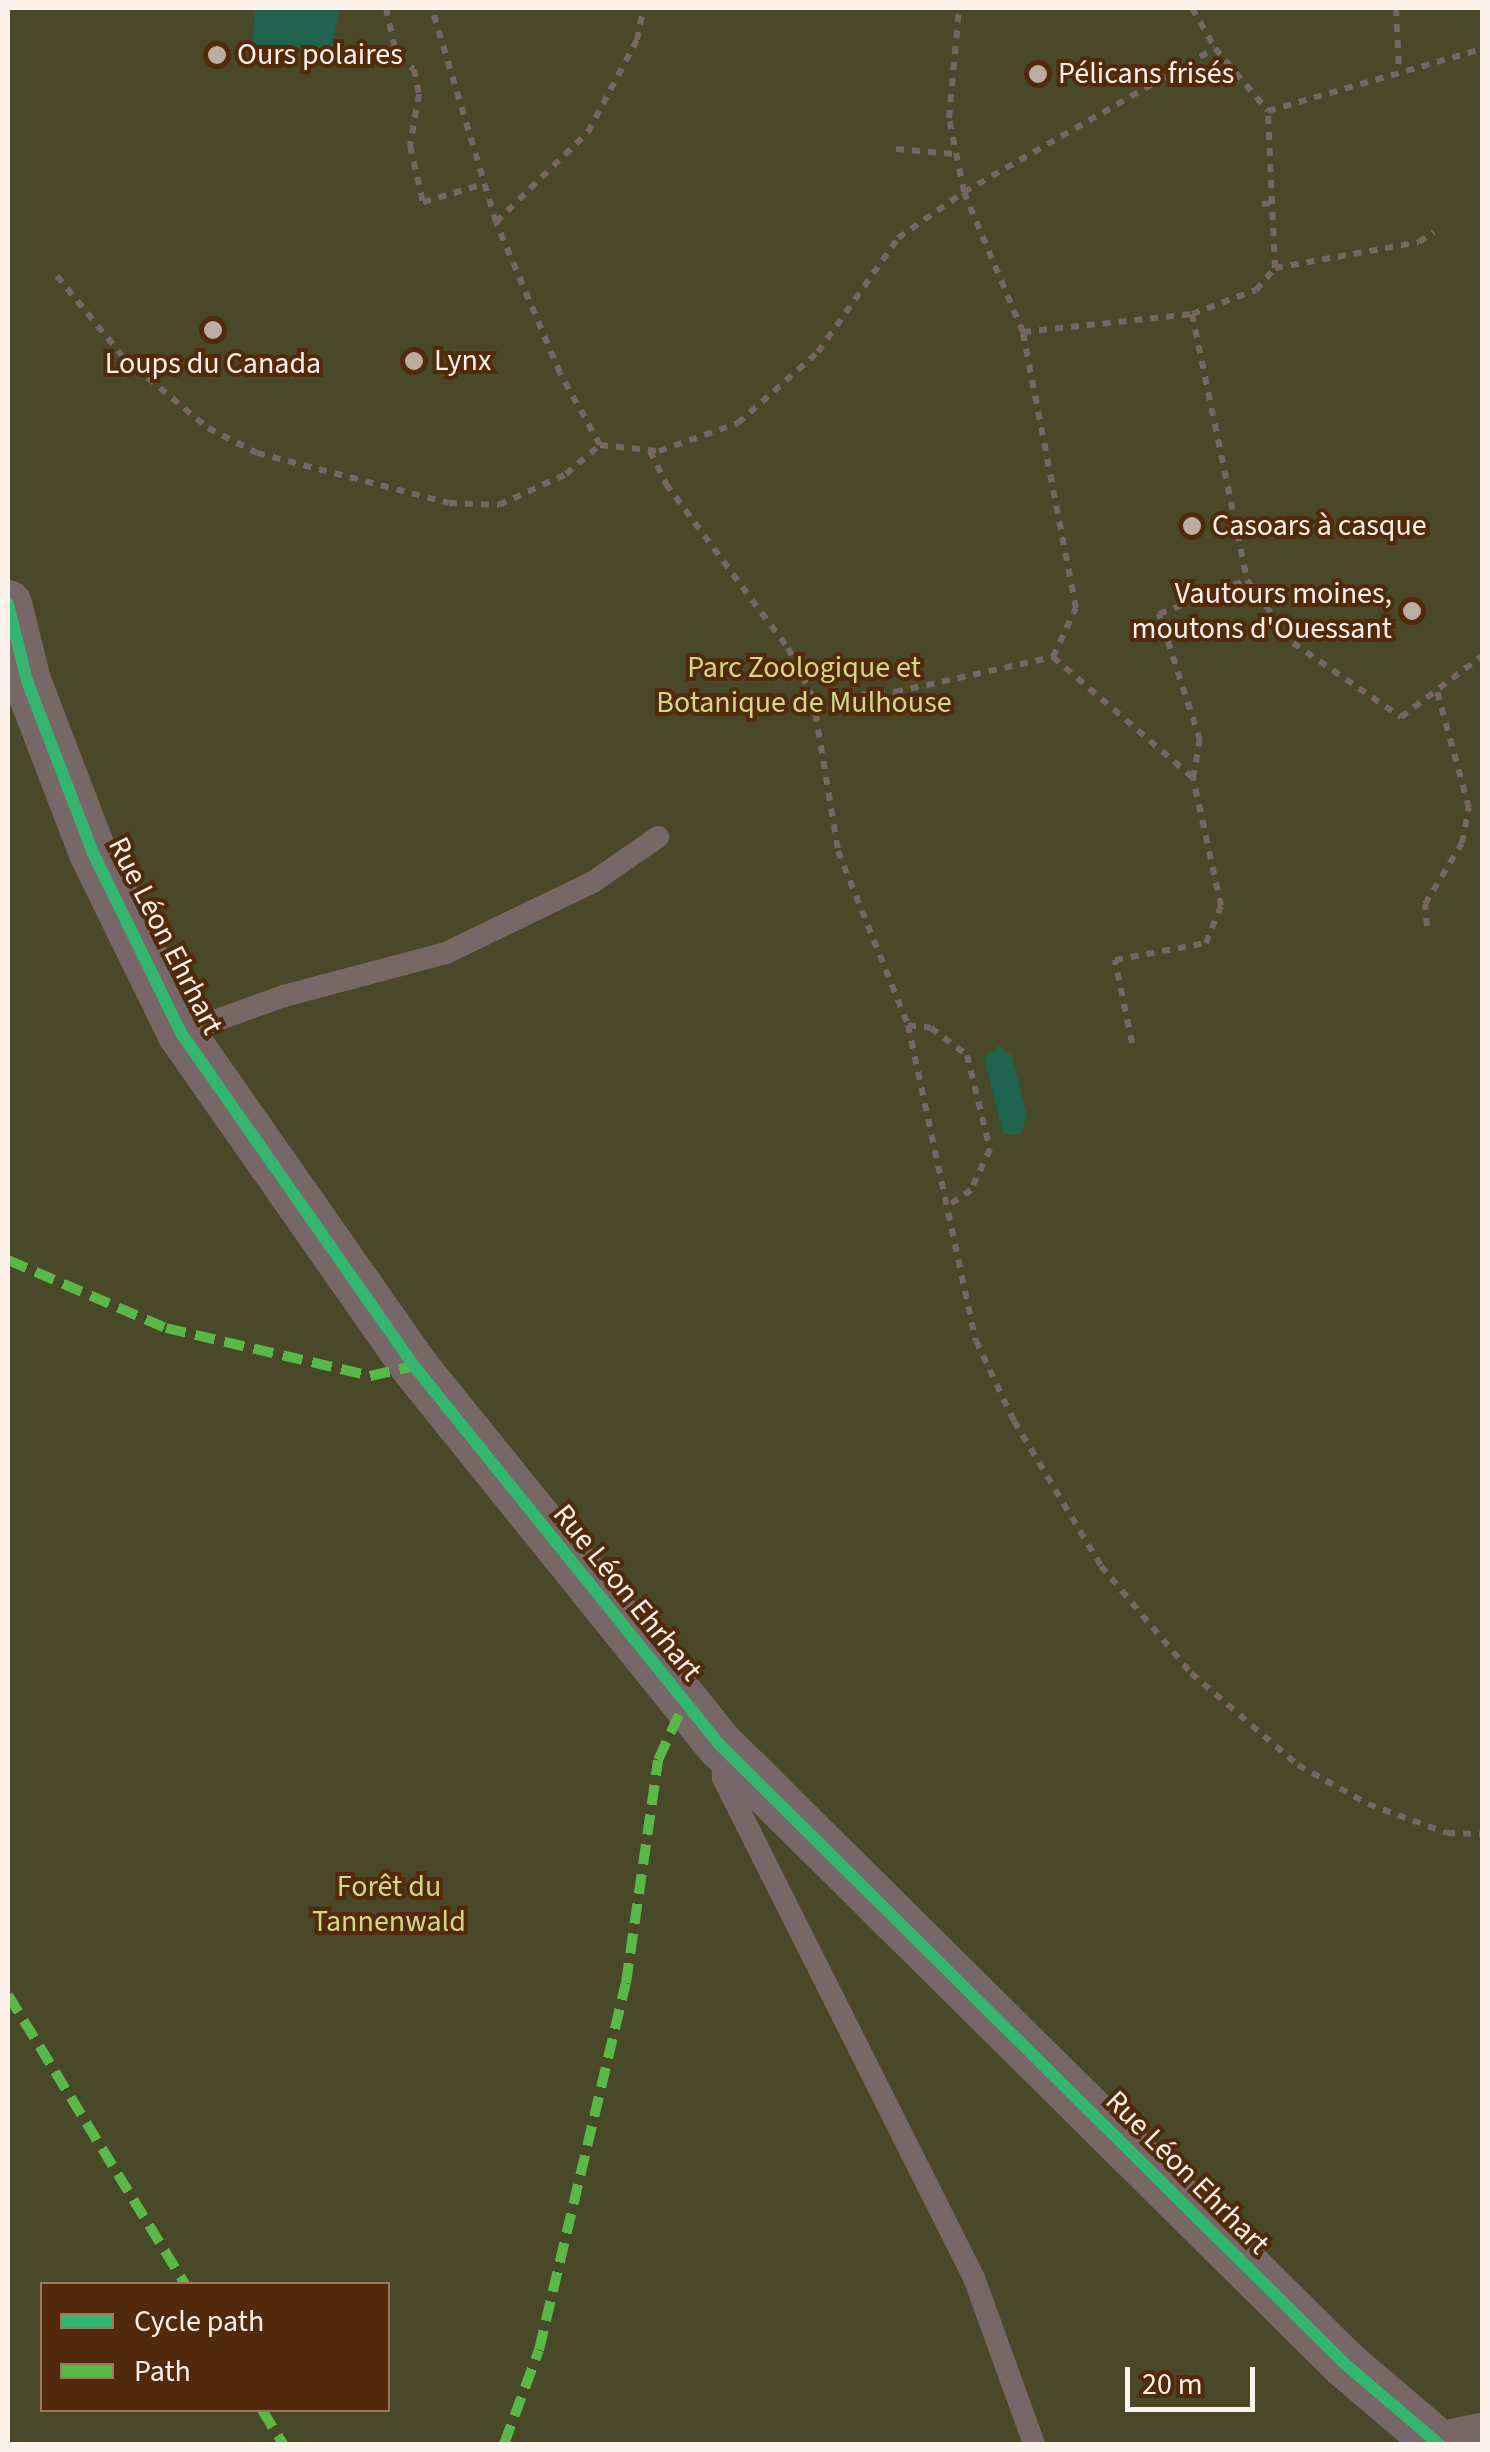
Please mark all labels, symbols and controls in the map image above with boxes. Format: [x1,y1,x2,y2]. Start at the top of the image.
place label: Ours polaires [237,37,403,73]
marker: Ours polaires [206,44,228,66]
place label: Pélicans frisés [1058,56,1234,92]
marker: Pélicans frisés [1027,63,1049,85]
marker: Loups du Canada [202,319,224,341]
place label: Lynx [434,343,491,379]
place label: Loups du Canada [105,346,321,382]
marker: Lynx [403,350,425,372]
place label: Casoars à casque [1212,508,1427,544]
marker: Casoars à casque [1181,515,1203,537]
place label: Vautours moines, moutons d'Ouessant [1132,576,1392,646]
marker: Vautours moines, moutons d'Ouessant [1401,600,1423,622]
park label: Parc Zoologique et Botanique de Mulhouse [656,650,952,720]
street label: Rue Léon Ehrhart [100,831,230,1041]
street label: Rue Léon Ehrhart [545,1498,709,1688]
park label: Forêt du Tannenwald [312,1869,466,1940]
street label: Rue Léon Ehrhart [1098,2084,1276,2262]
legend [40,2282,390,2412]
text: Cycle path [134,2300,264,2343]
scale bar [1130,2347,1260,2409]
text: Path [134,2350,191,2393]
text: 20 m [1142,2363,1203,2406]

